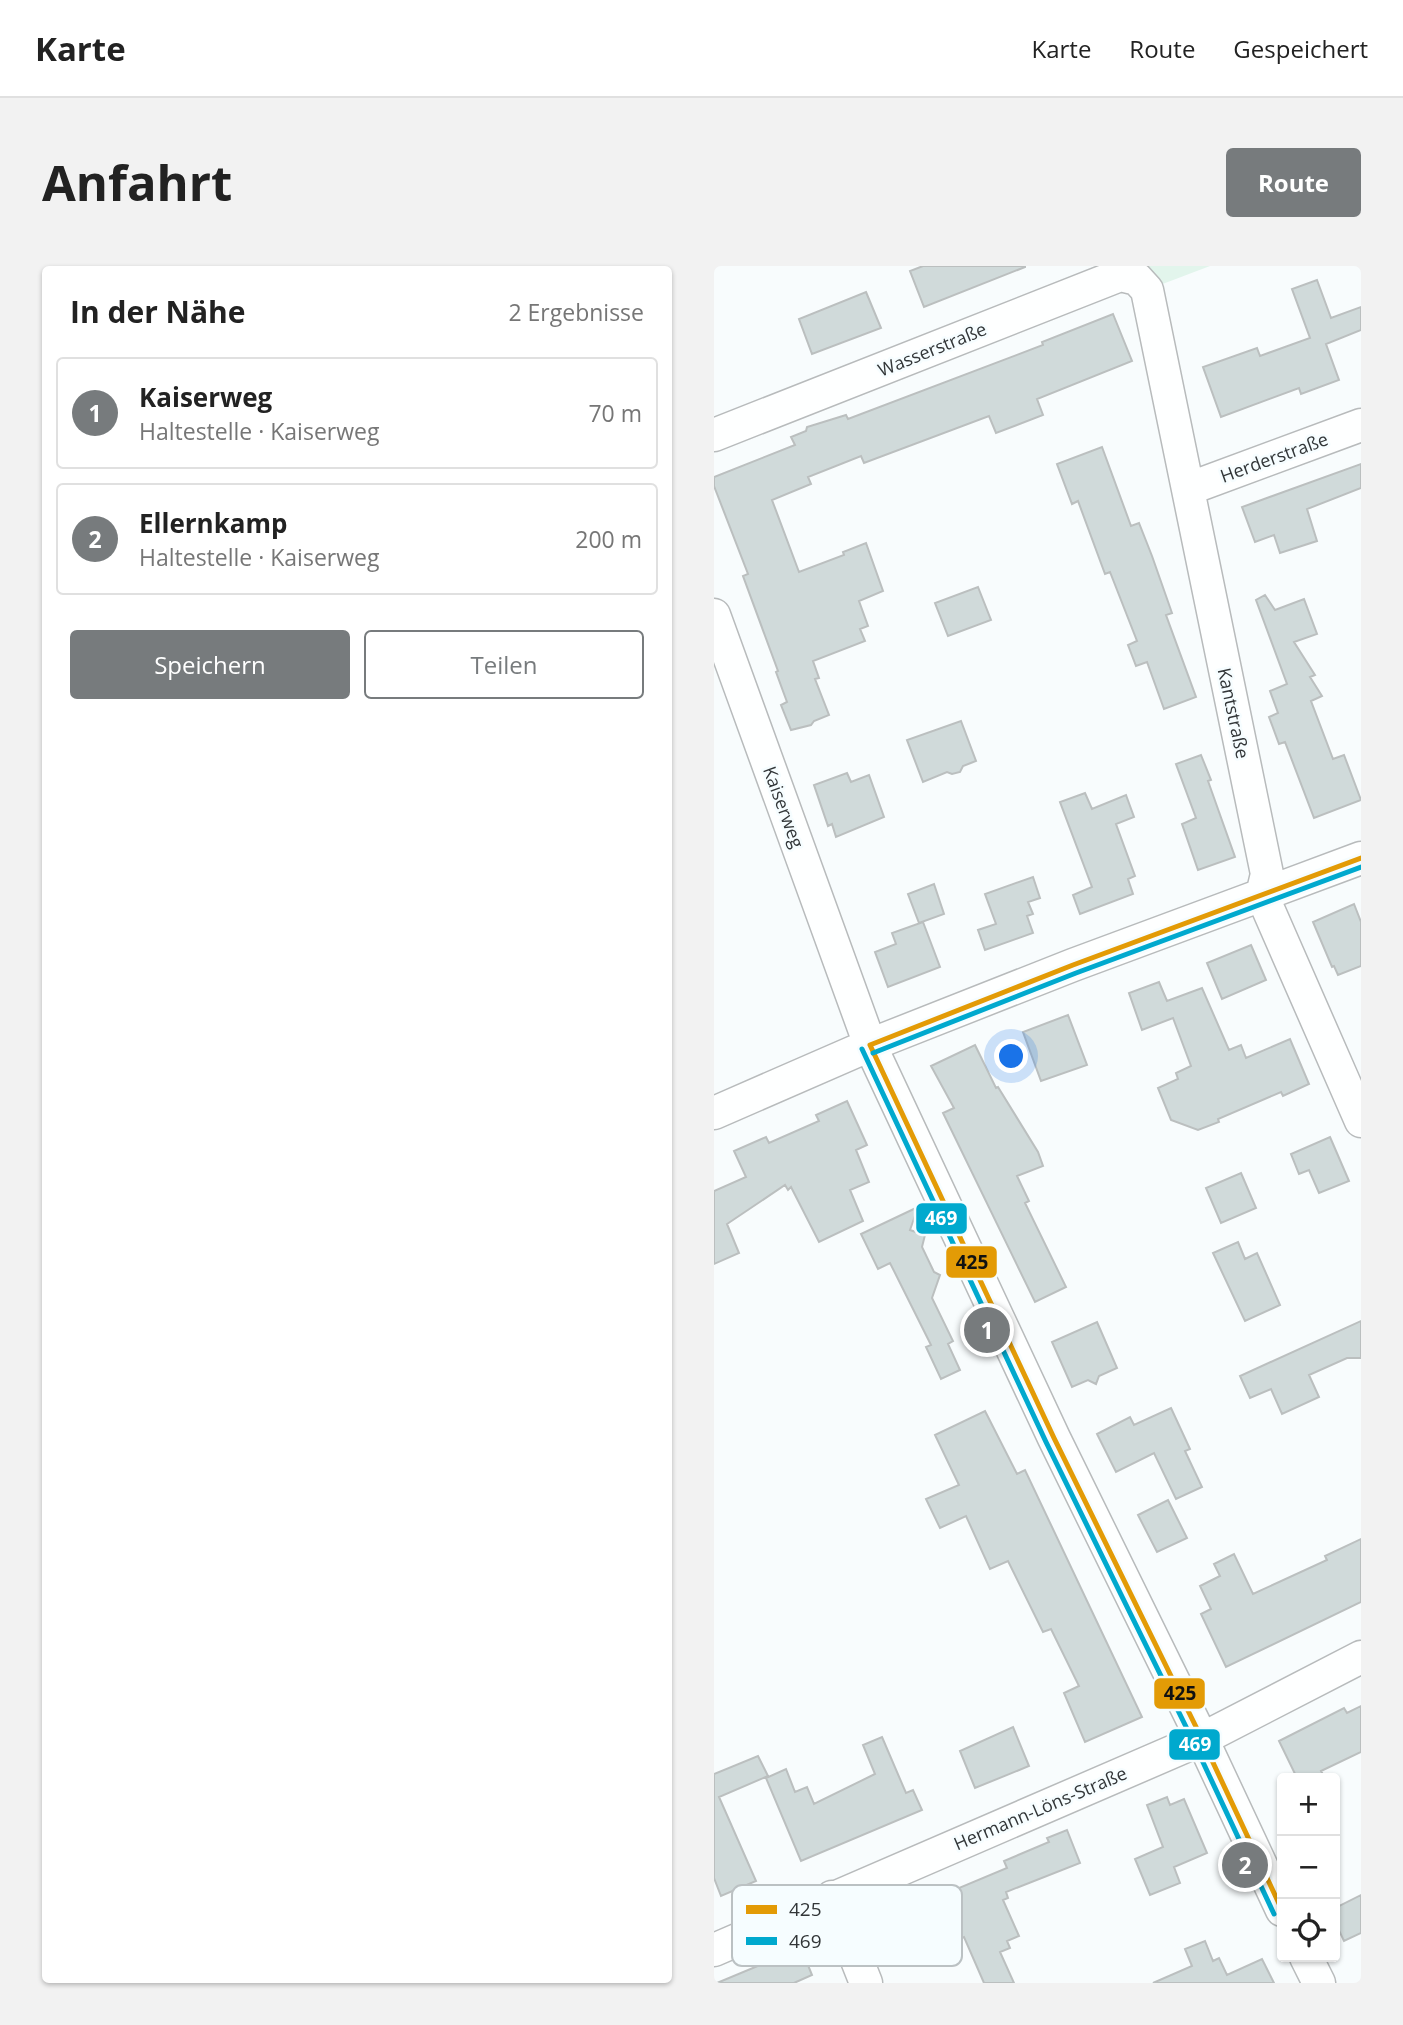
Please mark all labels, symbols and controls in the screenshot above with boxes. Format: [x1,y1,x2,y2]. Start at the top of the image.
text: Karte [35,26,126,71]
text: Karte [1031,32,1091,65]
text: Route [1129,32,1195,65]
text: Gespeichert [1233,32,1368,65]
button: Route [1226,148,1361,217]
text: Anfahrt [42,149,232,215]
text: In der Nähe [70,291,246,332]
text: 2 Ergebnisse [508,296,644,328]
street label: Wasserstraße [874,316,990,382]
text: Kaiserweg [139,379,272,415]
text: 1 [88,397,102,429]
text: 70 m [588,397,642,429]
text: Haltestelle · Kaiserweg [139,415,379,447]
street label: Herderstraße [1217,426,1331,488]
text: Ellernkamp [139,505,288,541]
text: 2 [88,523,102,555]
text: 200 m [575,523,642,555]
text: Haltestelle · Kaiserweg [139,541,379,573]
button: Speichern [70,630,350,699]
button: Teilen [364,630,644,699]
street label: Kantstraße [1213,665,1255,761]
street label: Kaiserweg [758,763,810,851]
your location [994,1039,1028,1073]
line badge: 469 [915,1202,968,1235]
text: 469 [925,1205,957,1231]
line badge: 425 [945,1245,998,1279]
text: 425 [956,1249,988,1275]
pin: 1 [964,1304,1010,1356]
line badge: 425 [1153,1677,1206,1710]
text: 425 [1164,1680,1196,1706]
line badge: 469 [1168,1728,1221,1761]
text: 469 [1179,1731,1211,1757]
street label: Hermann-Löns-Straße [950,1761,1130,1855]
map controls [1277,1773,1340,1962]
button: + [1277,1773,1340,1836]
button: − [1277,1836,1340,1899]
pin: 2 [1222,1839,1268,1891]
legend [732,1885,962,1966]
text: 425 [789,1896,822,1922]
button: locate [1277,1899,1340,1962]
text: 469 [789,1928,822,1954]

